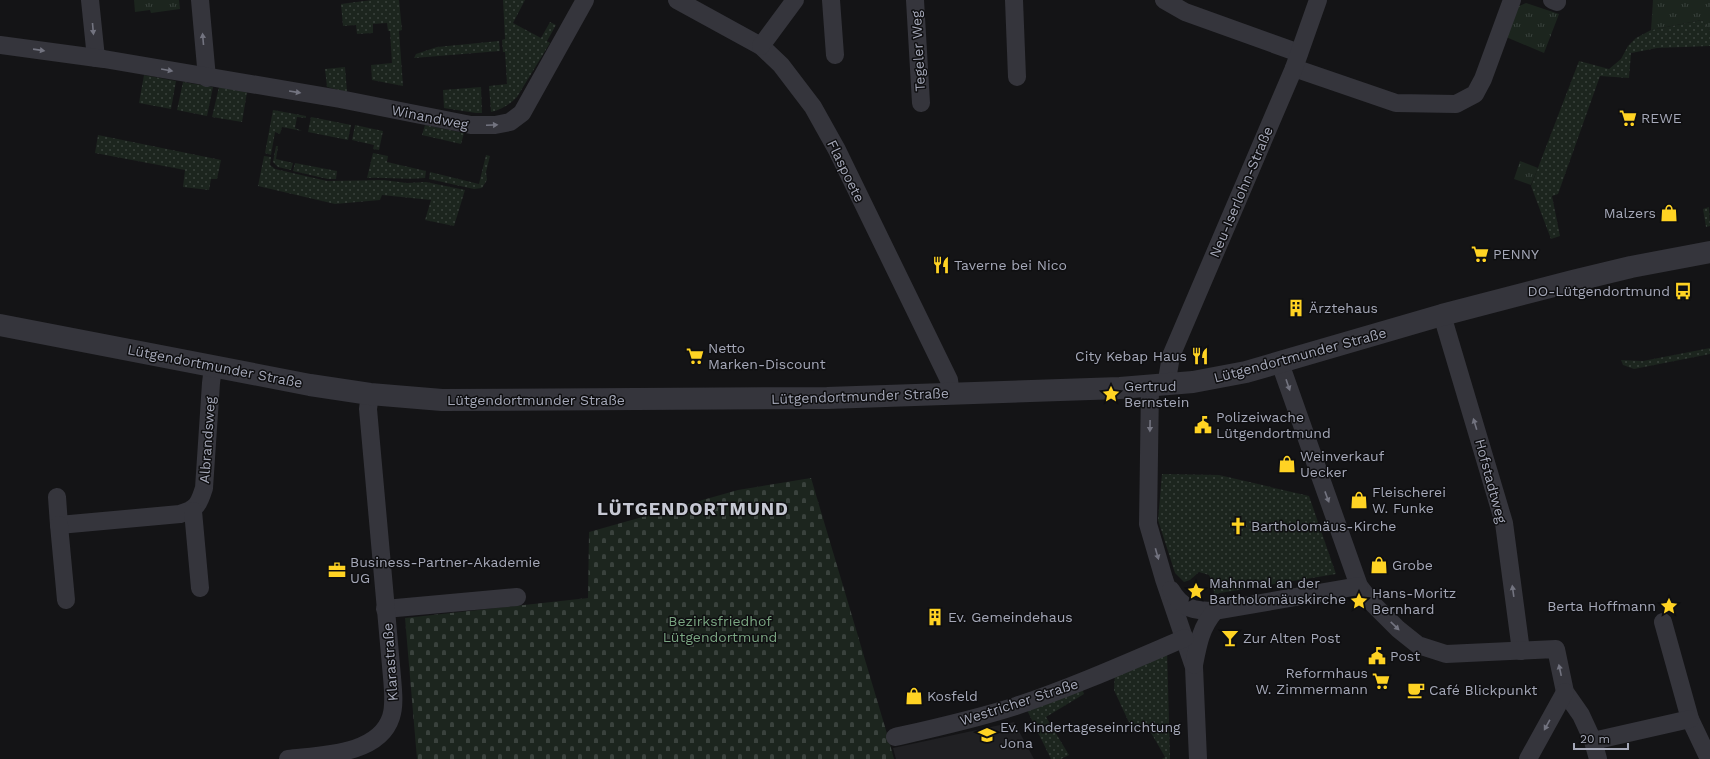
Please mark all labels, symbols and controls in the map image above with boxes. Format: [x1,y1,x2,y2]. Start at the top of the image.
street label: Tegeler Weg [908,9,928,92]
one-way arrow [89,23,96,35]
one-way arrow [200,33,207,45]
one-way arrow [33,47,45,53]
one-way arrow [161,68,173,74]
one-way arrow [289,89,301,95]
street label: Winandweg [390,102,470,132]
supermarket icon: REWE [1618,108,1638,128]
place label: REWE [1641,110,1682,126]
one-way arrow [486,121,498,128]
street label: Neu-Iserlohn-Straße [1206,124,1276,260]
street label: Flaspoete [824,137,868,205]
shop icon: Malzers [1659,203,1679,223]
place label: Malzers [1604,205,1656,221]
supermarket icon: PENNY [1470,244,1490,264]
place label: PENNY [1493,246,1539,262]
restaurant icon: Taverne bei Nico [931,255,951,275]
place label: Taverne bei Nico [954,257,1067,273]
bus stop icon: DO-Lütgendortmund [1673,281,1693,301]
place label: DO-Lütgendortmund [1528,283,1670,299]
building icon: Ärztehaus [1286,298,1306,318]
place label: Ärztehaus [1309,300,1378,316]
street label: Lütgendortmunder Straße [1212,324,1388,386]
place label: Netto Marken-Discount [708,340,826,372]
street label: Lütgendortmunder Straße [126,341,304,391]
supermarket icon: Netto Marken-Discount [685,346,705,366]
restaurant icon: City Kebap Haus [1190,346,1210,366]
place label: City Kebap Haus [1075,348,1187,364]
place label: Gertrud Bernstein [1124,378,1189,410]
one-way arrow [1285,380,1291,392]
place icon: Gertrud Bernstein [1101,384,1121,404]
street label: Lütgendortmunder Straße [771,385,949,407]
street label: Lütgendortmunder Straße [447,392,625,408]
street label: Albrandsweg [196,395,218,484]
place label: Polizeiwache Lütgendortmund [1216,409,1331,441]
public building icon: Polizeiwache Lütgendortmund [1193,415,1213,435]
one-way arrow [1472,418,1478,430]
one-way arrow [1147,420,1153,433]
street label: Hofstadtweg [1472,437,1510,526]
place label: Weinverkauf Uecker [1300,448,1385,480]
shop icon: Weinverkauf Uecker [1277,454,1297,474]
place label: Fleischerei W. Funke [1372,484,1446,516]
shop icon: Fleischerei W. Funke [1349,490,1369,510]
one-way arrow [1324,492,1330,504]
district label: LÜTGENDORTMUND [597,498,789,519]
church icon: Bartholomäus-Kirche [1228,516,1248,536]
place label: Bartholomäus-Kirche [1251,518,1396,534]
one-way arrow [1154,549,1160,561]
place label: Business-Partner-Akademie UG [350,554,540,586]
shop icon: Grobe [1369,555,1389,575]
place label: Grobe [1392,557,1433,573]
office icon: Business-Partner-Akademie UG [327,560,347,580]
place label: Mahnmal an der Bartholomäuskirche [1209,575,1346,607]
place icon: Mahnmal an der Bartholomäuskirche [1186,581,1206,601]
place label: Hans-Moritz Bernhard [1372,585,1456,617]
one-way arrow [1510,585,1516,597]
place icon: Hans-Moritz Bernhard [1349,591,1369,611]
place icon: Berta Hoffmann [1659,596,1679,616]
place label: Berta Hoffmann [1547,598,1656,614]
building icon: Ev. Gemeindehaus [925,607,945,627]
place label: Ev. Gemeindehaus [948,609,1073,625]
park label: Bezirksfriedhof Lütgendortmund [663,613,777,645]
one-way arrow [1390,621,1400,631]
street label: Klarastraße [379,622,401,702]
bar icon: Zur Alten Post [1220,628,1240,648]
place label: Zur Alten Post [1243,630,1341,646]
public building icon: Post [1367,646,1387,666]
place label: Post [1390,648,1420,664]
one-way arrow [1557,664,1563,676]
place label: Reformhaus W. Zimmermann [1255,665,1368,697]
supermarket icon: Reformhaus W. Zimmermann [1371,671,1391,691]
street label: Westricher Straße [958,675,1080,729]
cafe icon: Café Blickpunkt [1406,680,1426,700]
place label: Café Blickpunkt [1429,682,1538,698]
shop icon: Kosfeld [904,686,924,706]
place label: Kosfeld [927,688,978,704]
place label: Ev. Kindertageseinrichtung Jona [1000,719,1181,751]
one-way arrow [1544,720,1550,731]
school or university icon: Ev. Kindertageseinrichtung Jona [977,725,997,745]
scale bar [1574,725,1628,751]
text: 20 m [1580,732,1610,746]

